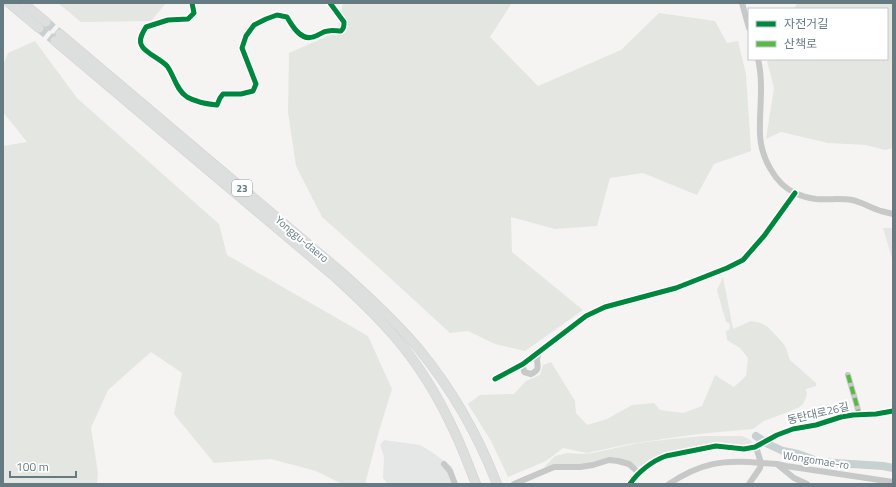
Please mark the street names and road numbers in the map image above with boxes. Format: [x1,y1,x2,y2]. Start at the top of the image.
road number: 23 [232,180,252,196]
street label: Yonggu-daero [272,212,332,266]
street label: 동탄대로26길 [786,398,850,428]
street label: Wongomae-ro [782,447,851,473]

